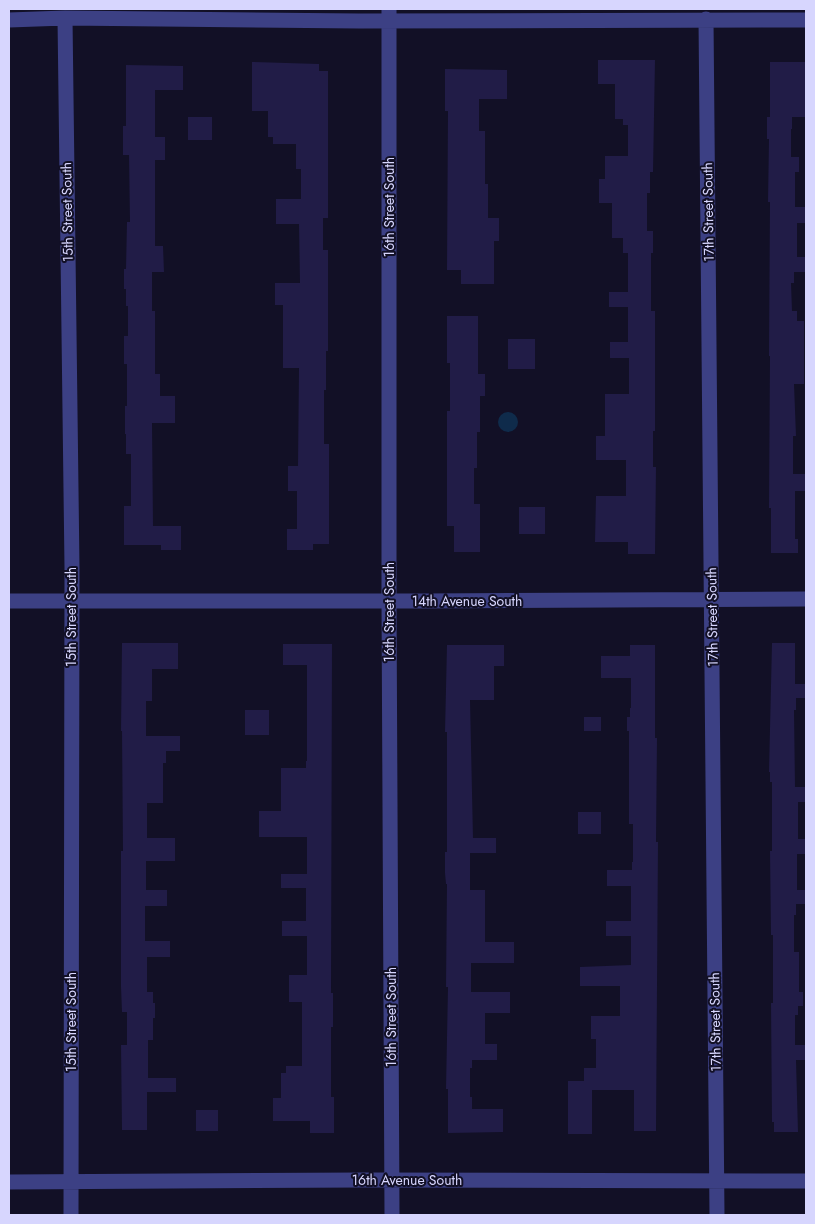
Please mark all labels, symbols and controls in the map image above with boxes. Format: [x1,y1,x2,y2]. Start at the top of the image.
street label: 16th Street South [379,157,399,257]
street label: 15th Street South [56,162,78,262]
street label: 17th Street South [697,162,719,262]
street label: 16th Street South [379,562,399,662]
street label: 15th Street South [61,567,81,667]
street label: 17th Street South [701,567,723,667]
street label: 14th Avenue South [412,591,522,611]
street label: 16th Street South [381,967,401,1067]
street label: 15th Street South [61,972,81,1072]
street label: 17th Street South [704,972,726,1072]
street label: 16th Avenue South [352,1170,462,1190]

